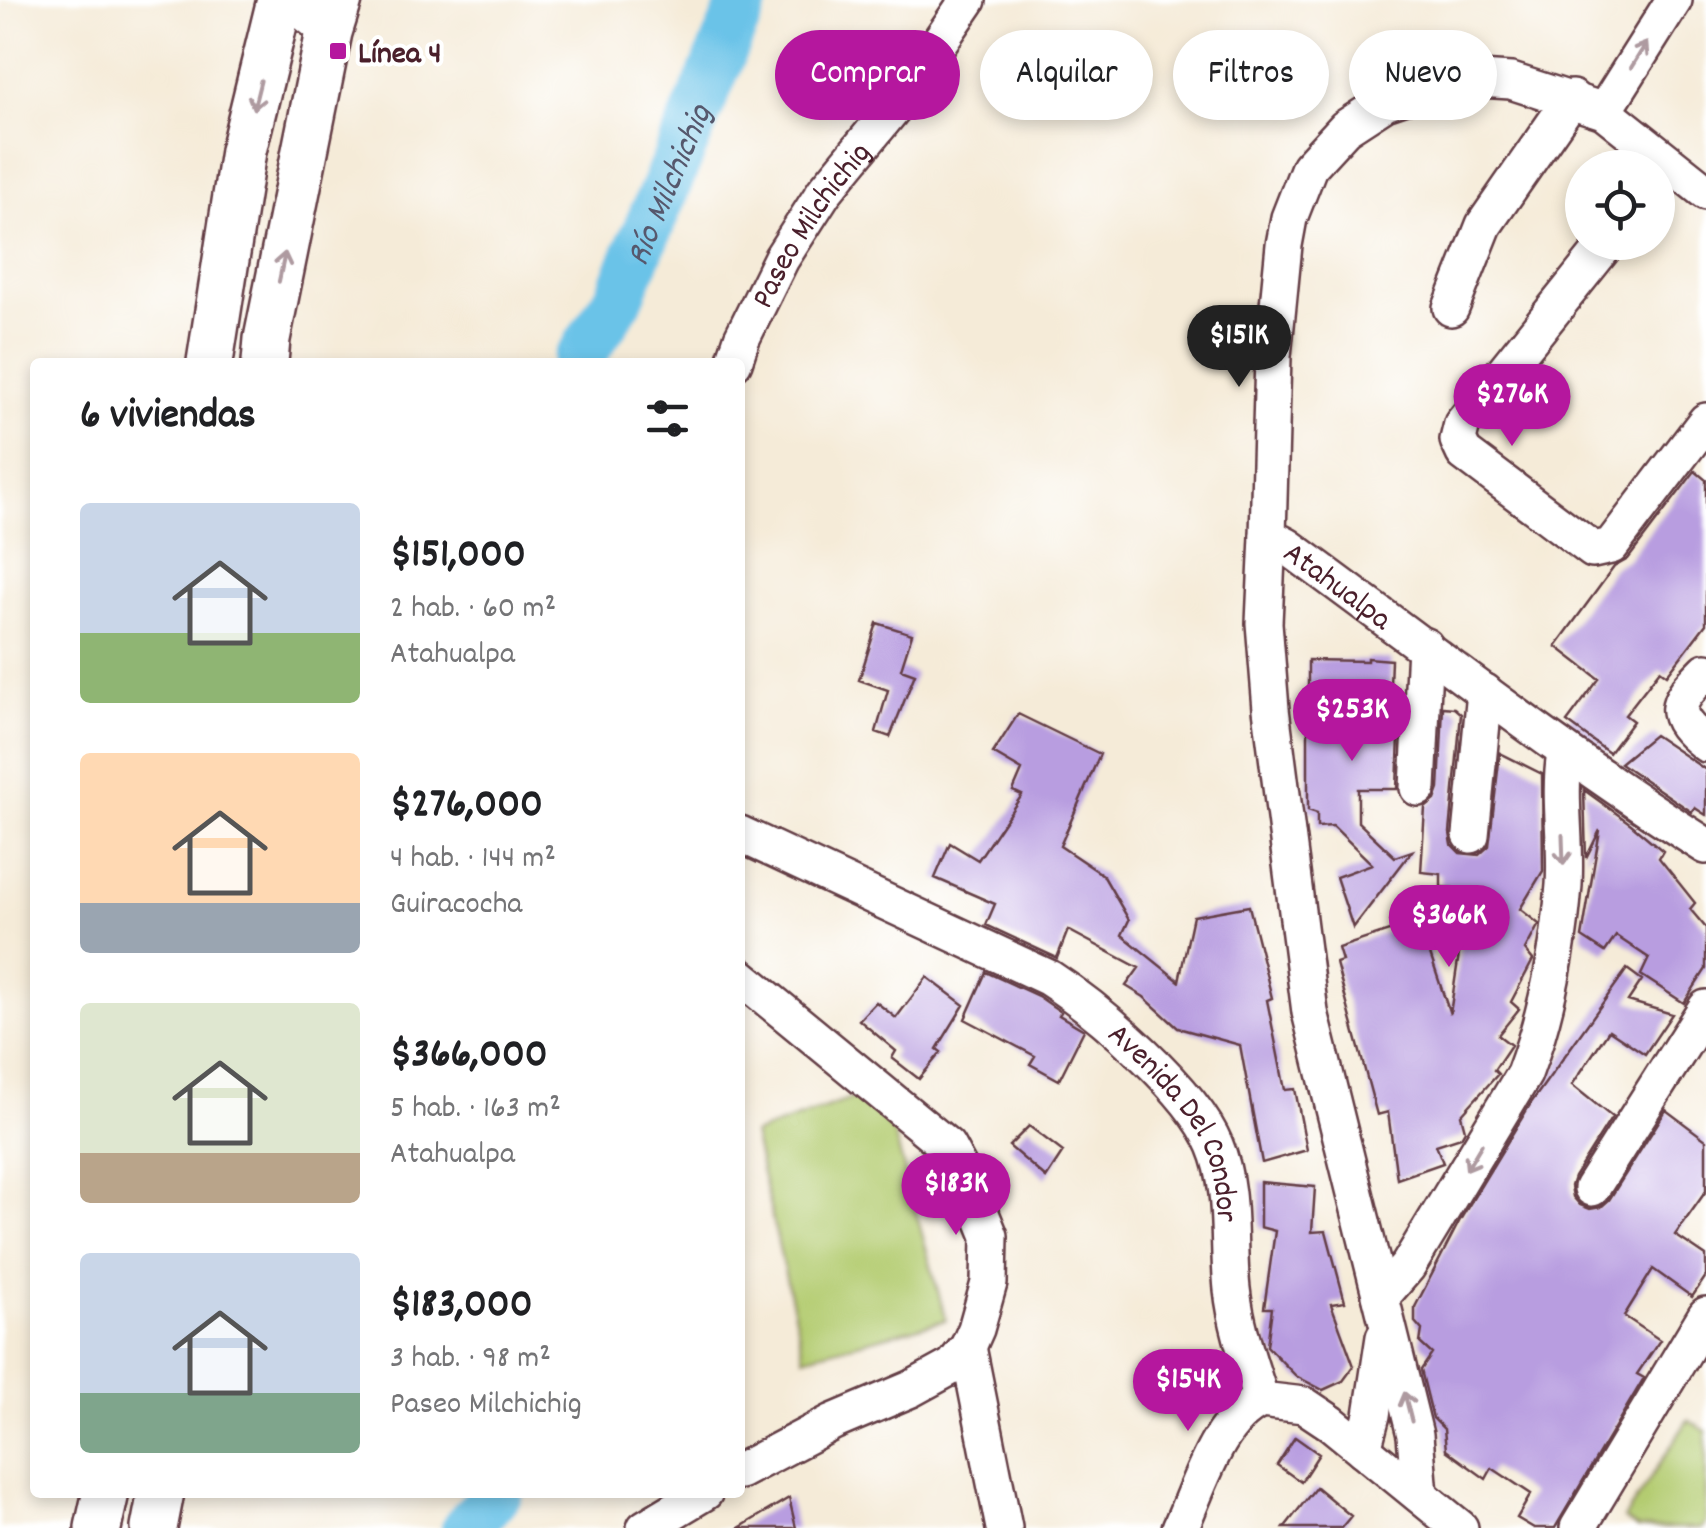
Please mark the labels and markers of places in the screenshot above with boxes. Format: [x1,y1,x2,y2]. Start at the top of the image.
place label: Línea 4 [358,33,441,79]
marker: Línea 4 [327,40,349,62]
pin: $151K [1169,305,1309,390]
pin: $276K [1442,364,1582,449]
pin: $253K [1282,679,1422,764]
pin: $366K [1379,885,1519,970]
pin: $183K [886,1153,1026,1238]
pin: $154K [1118,1349,1258,1434]

